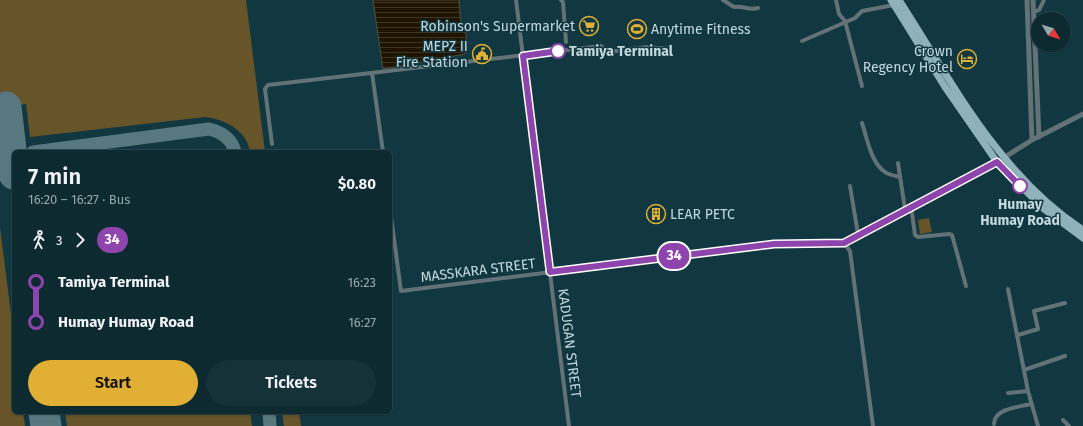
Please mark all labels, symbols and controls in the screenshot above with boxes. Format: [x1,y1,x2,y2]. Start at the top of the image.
north arrow [1031,12,1071,52]
map controls [1031,12,1071,52]
supermarket icon: Robinson's Supermarket [578,15,600,37]
place label: Robinson's Supermarket [420,18,576,35]
sports icon: Anytime Fitness [626,18,648,40]
place label: Anytime Fitness [651,21,751,38]
place label: MEPZ II Fire Station [396,38,468,71]
public building icon: MEPZ II Fire Station [471,43,493,65]
marker: Tamiya Terminal [550,43,566,59]
place label: Tamiya Terminal [569,43,674,60]
place label: Crown Regency Hotel [863,43,953,76]
hotel icon: Crown Regency Hotel [956,48,978,70]
text: 7 min [28,163,81,190]
text: $0.80 [338,175,376,193]
marker: Humay Humay Road [1012,178,1028,194]
text: 16:20 – 16:27 · Bus [28,192,130,207]
place label: Humay Humay Road [980,196,1060,229]
building icon: LEAR PETC [645,203,667,225]
place label: LEAR PETC [670,206,735,223]
icon: walk [28,229,50,251]
icon: forward [69,229,91,251]
text: 34 [105,231,120,248]
text: 3 [56,233,63,248]
line badge: 34 [656,243,692,269]
text: 34 [666,247,682,264]
street label: MASSKARA STREET [420,255,537,286]
text: Tamiya Terminal [58,273,169,291]
text: 16:23 [347,275,376,290]
street label: KADUGAN STREET [554,287,585,399]
text: Humay Humay Road [58,313,194,331]
text: 16:27 [348,315,376,330]
button: Start [28,360,198,406]
button: Tickets [206,360,376,406]

